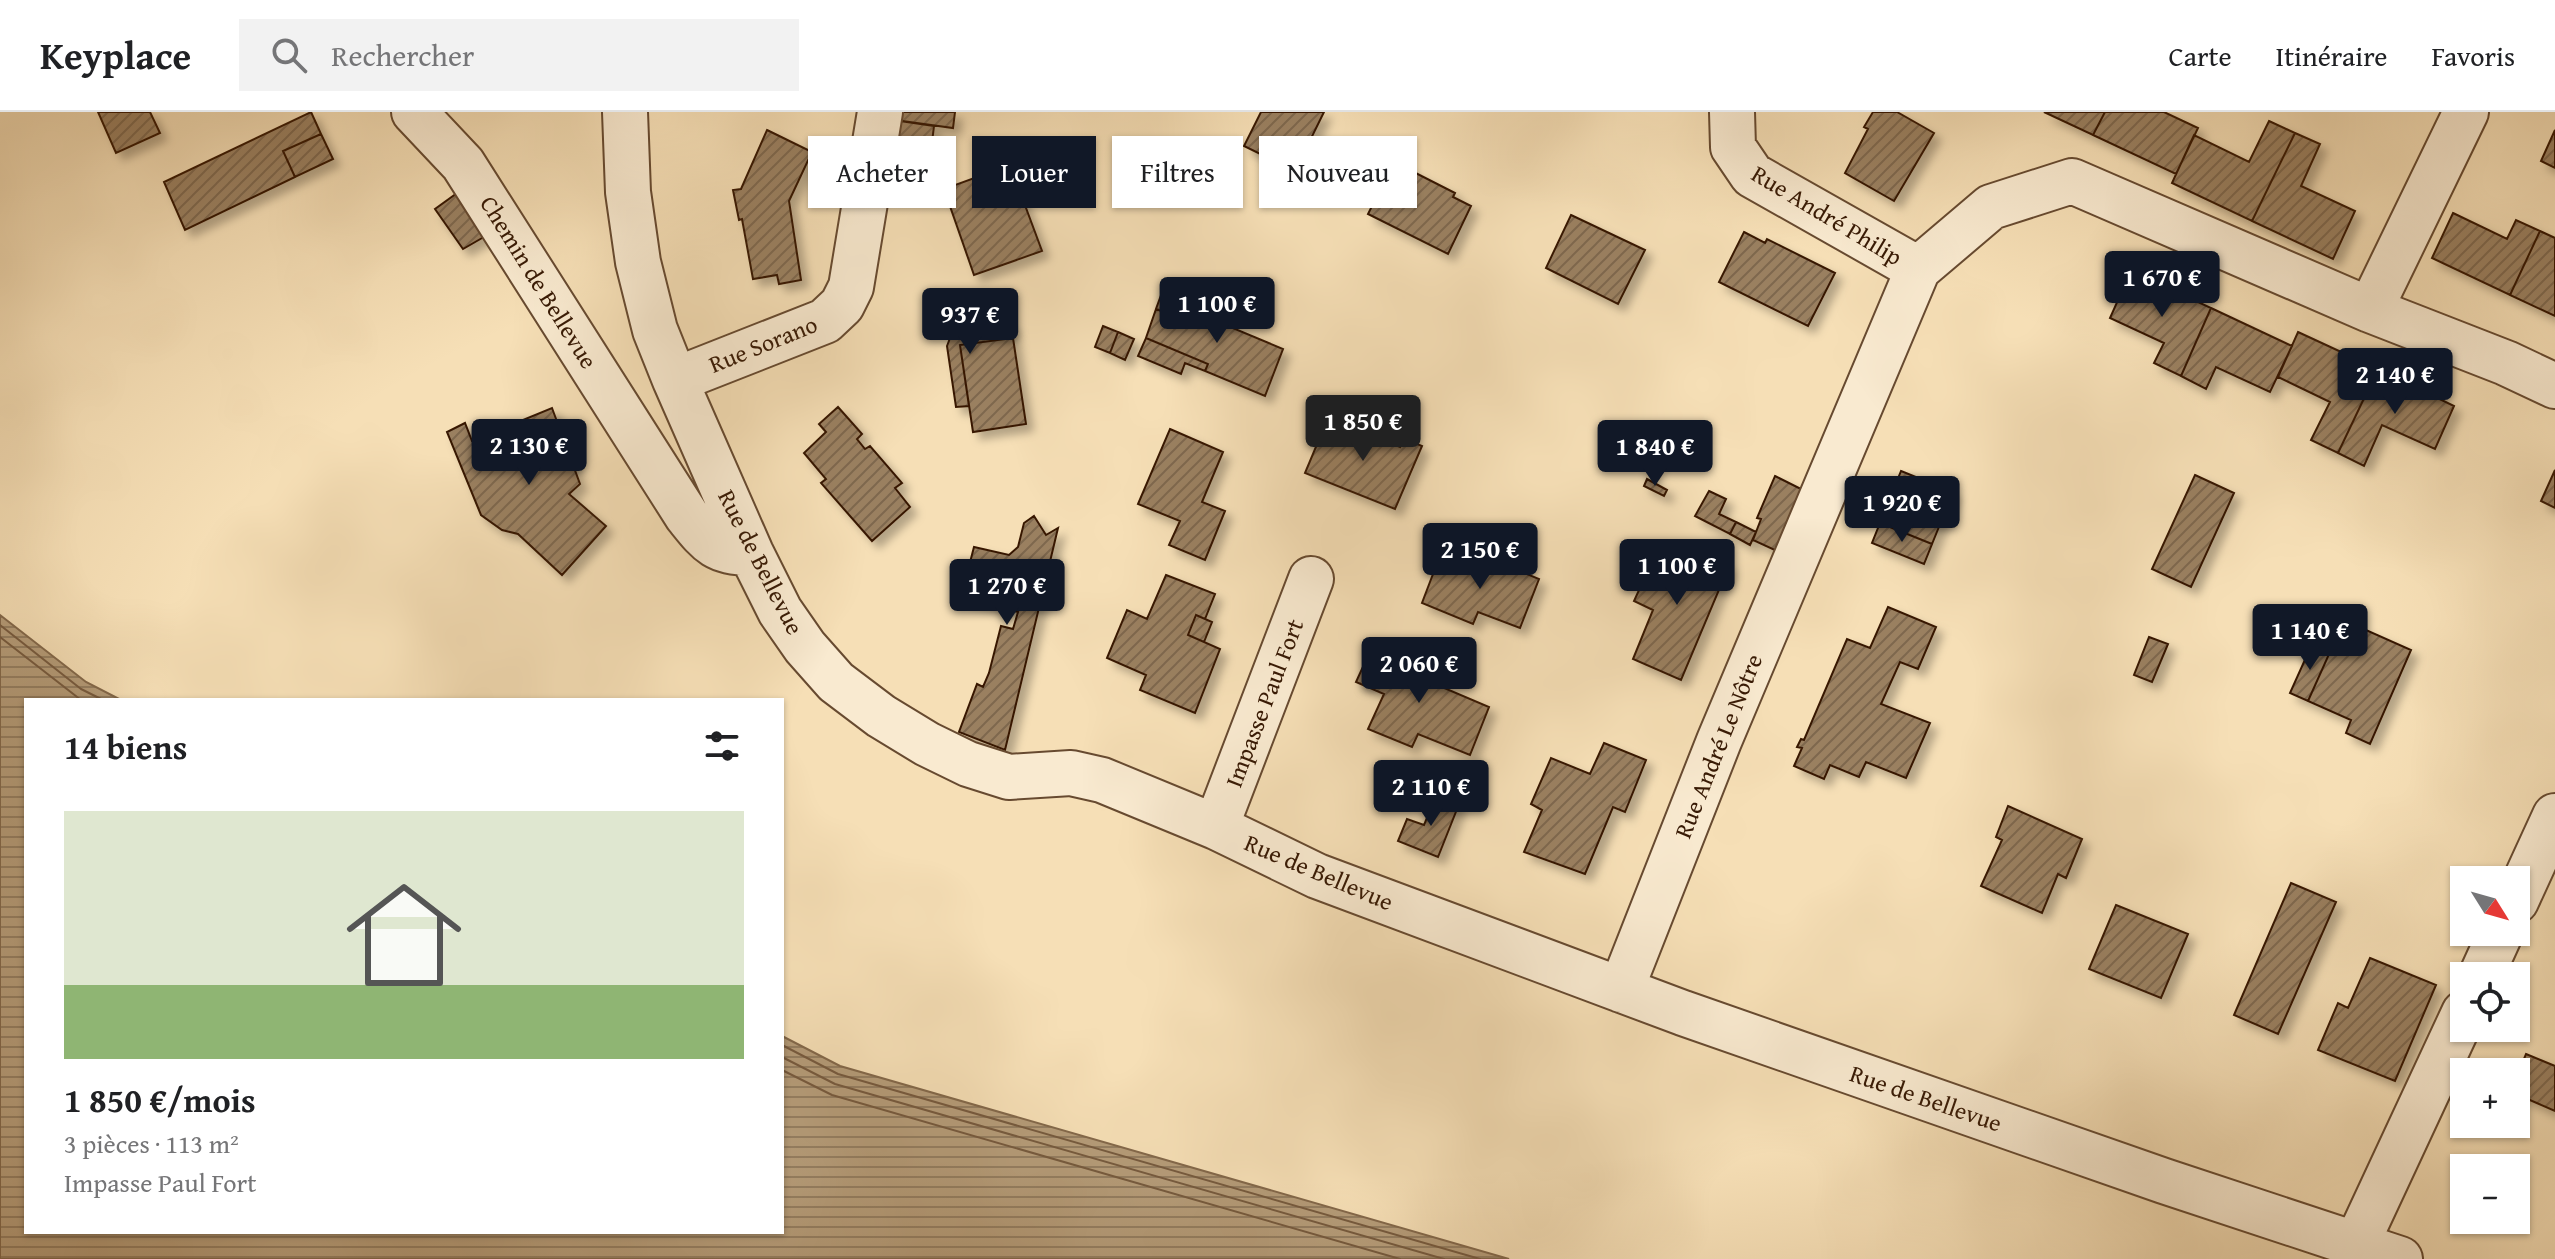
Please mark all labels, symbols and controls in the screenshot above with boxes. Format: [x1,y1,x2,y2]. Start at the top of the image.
search box [239,19,799,91]
text: Keyplace [40,27,191,83]
icon: search [267,33,311,77]
text: Rechercher [331,33,474,77]
text: Carte [2169,35,2232,76]
text: Itinéraire [2276,35,2387,76]
text: Favoris [2431,35,2515,76]
chip: Acheter [808,136,956,208]
chip: Louer [972,136,1096,208]
chip: Filtres [1112,136,1243,208]
chip: Nouveau [1259,136,1417,208]
street label: Rue André Philip [1745,156,1909,274]
street label: Chemin de Bellevue [472,189,606,375]
pin: 1 670 € [2088,251,2236,319]
text: 1 670 € [2123,257,2201,296]
pin: 1 100 € [1143,277,1291,345]
text: 1 100 € [1178,283,1256,322]
pin: 937 € [914,288,1026,356]
text: 937 € [940,294,1000,333]
street label: Rue Sorano [704,306,822,382]
pin: 2 140 € [2321,348,2469,416]
text: 2 140 € [2356,354,2434,393]
pin: 1 850 € [1289,395,1437,463]
text: 1 850 € [1324,401,1402,440]
pin: 2 130 € [455,419,603,487]
pin: 1 840 € [1581,420,1729,488]
text: 2 130 € [490,425,568,464]
text: 1 840 € [1616,426,1694,465]
pin: 1 920 € [1828,476,1976,544]
text: 1 920 € [1863,482,1941,521]
street label: Rue de Bellevue [709,483,813,641]
pin: 2 150 € [1406,523,1554,591]
text: 2 150 € [1441,529,1519,568]
pin: 1 100 € [1603,539,1751,607]
text: 1 100 € [1638,545,1716,584]
pin: 1 270 € [933,559,1081,627]
text: 1 270 € [968,565,1046,604]
pin: 1 140 € [2236,604,2384,672]
text: 1 140 € [2271,610,2349,649]
street label: Impasse Paul Fort [1216,613,1312,792]
pin: 2 060 € [1345,637,1493,705]
text: 2 060 € [1380,643,1458,682]
street label: Rue André Le Nôtre [1665,649,1771,843]
text: 14 biens [64,722,187,771]
icon: filters [700,724,744,768]
pin: 2 110 € [1357,760,1505,828]
text: 2 110 € [1392,766,1470,805]
street label: Rue de Bellevue [1239,825,1399,919]
icon: home [332,863,476,1007]
north arrow [2450,866,2530,946]
map controls [2450,866,2530,1234]
button: locate [2450,962,2530,1042]
street label: Rue de Bellevue [1845,1056,2007,1140]
button: + [2450,1058,2530,1138]
text: 1 850 €/mois [64,1075,256,1124]
text: 3 pièces · 113 m² [64,1124,239,1163]
button: − [2450,1154,2530,1234]
text: Impasse Paul Fort [64,1163,256,1202]

